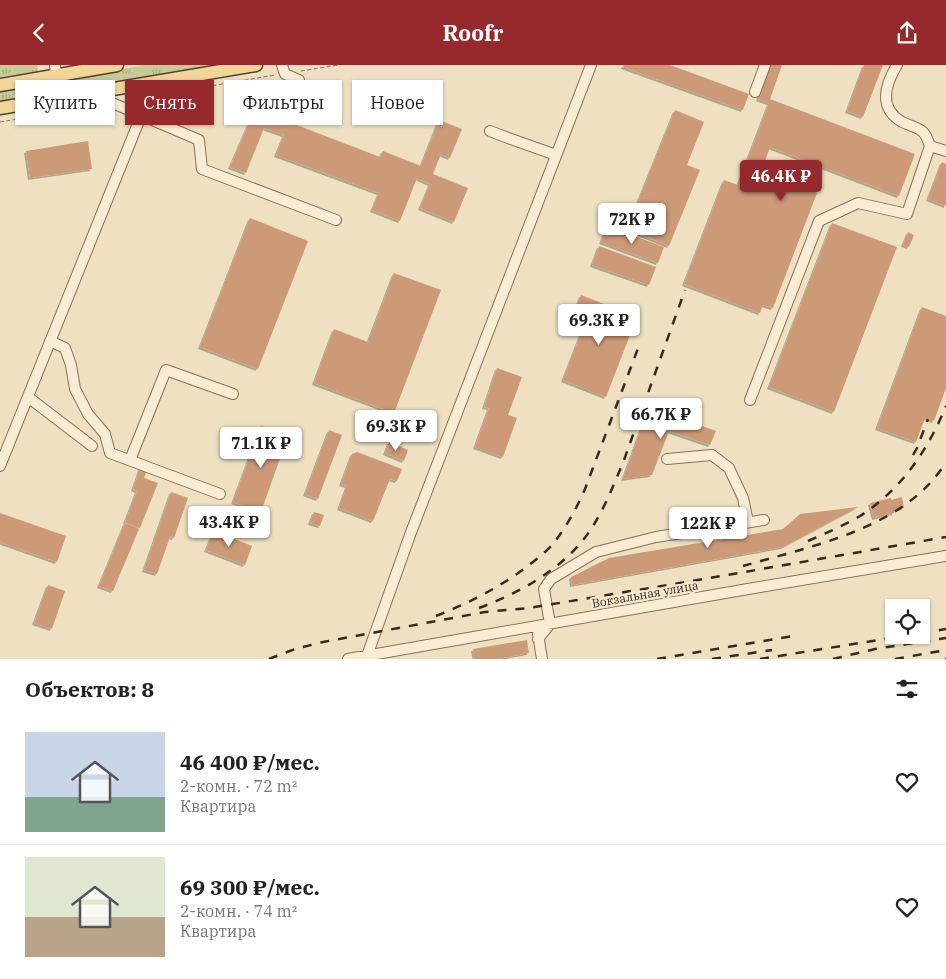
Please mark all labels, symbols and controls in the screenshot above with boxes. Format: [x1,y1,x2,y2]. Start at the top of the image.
text: Roofr [443,18,503,47]
icon: back [25,19,53,47]
icon: share [893,19,921,47]
chip: Купить [15,80,115,125]
chip: Снять [125,80,214,125]
chip: Фильтры [224,80,342,125]
chip: Новое [352,80,443,125]
pin: 46.4K ₽ [735,159,827,202]
text: 46.4K ₽ [751,166,811,186]
pin: 72K ₽ [597,203,667,245]
text: 72K ₽ [609,209,655,229]
pin: 69.3K ₽ [553,303,645,346]
text: 69.3K ₽ [569,310,629,330]
pin: 66.7K ₽ [615,397,707,440]
text: 66.7K ₽ [631,404,691,424]
pin: 69.3K ₽ [350,409,442,452]
text: 69.3K ₽ [366,416,426,436]
pin: 71.1K ₽ [215,427,307,469]
text: 71.1K ₽ [231,433,291,453]
pin: 43.4K ₽ [183,505,275,548]
pin: 122K ₽ [667,507,749,549]
text: 43.4K ₽ [199,512,259,532]
text: 122K ₽ [680,513,736,533]
street label: Вокзальная улица [591,577,700,611]
map controls [885,599,930,644]
button: locate [885,599,930,644]
text: Объектов: 8 [25,675,154,703]
icon: filters [893,675,921,703]
text: 46 400 ₽/мес. [180,748,320,776]
icon: home [65,752,125,812]
icon: heart [893,768,921,796]
text: 2-комн. · 72 m² [180,776,297,796]
text: Квартира [180,796,256,816]
text: 69 300 ₽/мес. [180,873,320,901]
icon: home [65,877,125,937]
icon: heart [893,893,921,921]
text: 2-комн. · 74 m² [180,901,297,921]
text: Квартира [180,921,256,941]

